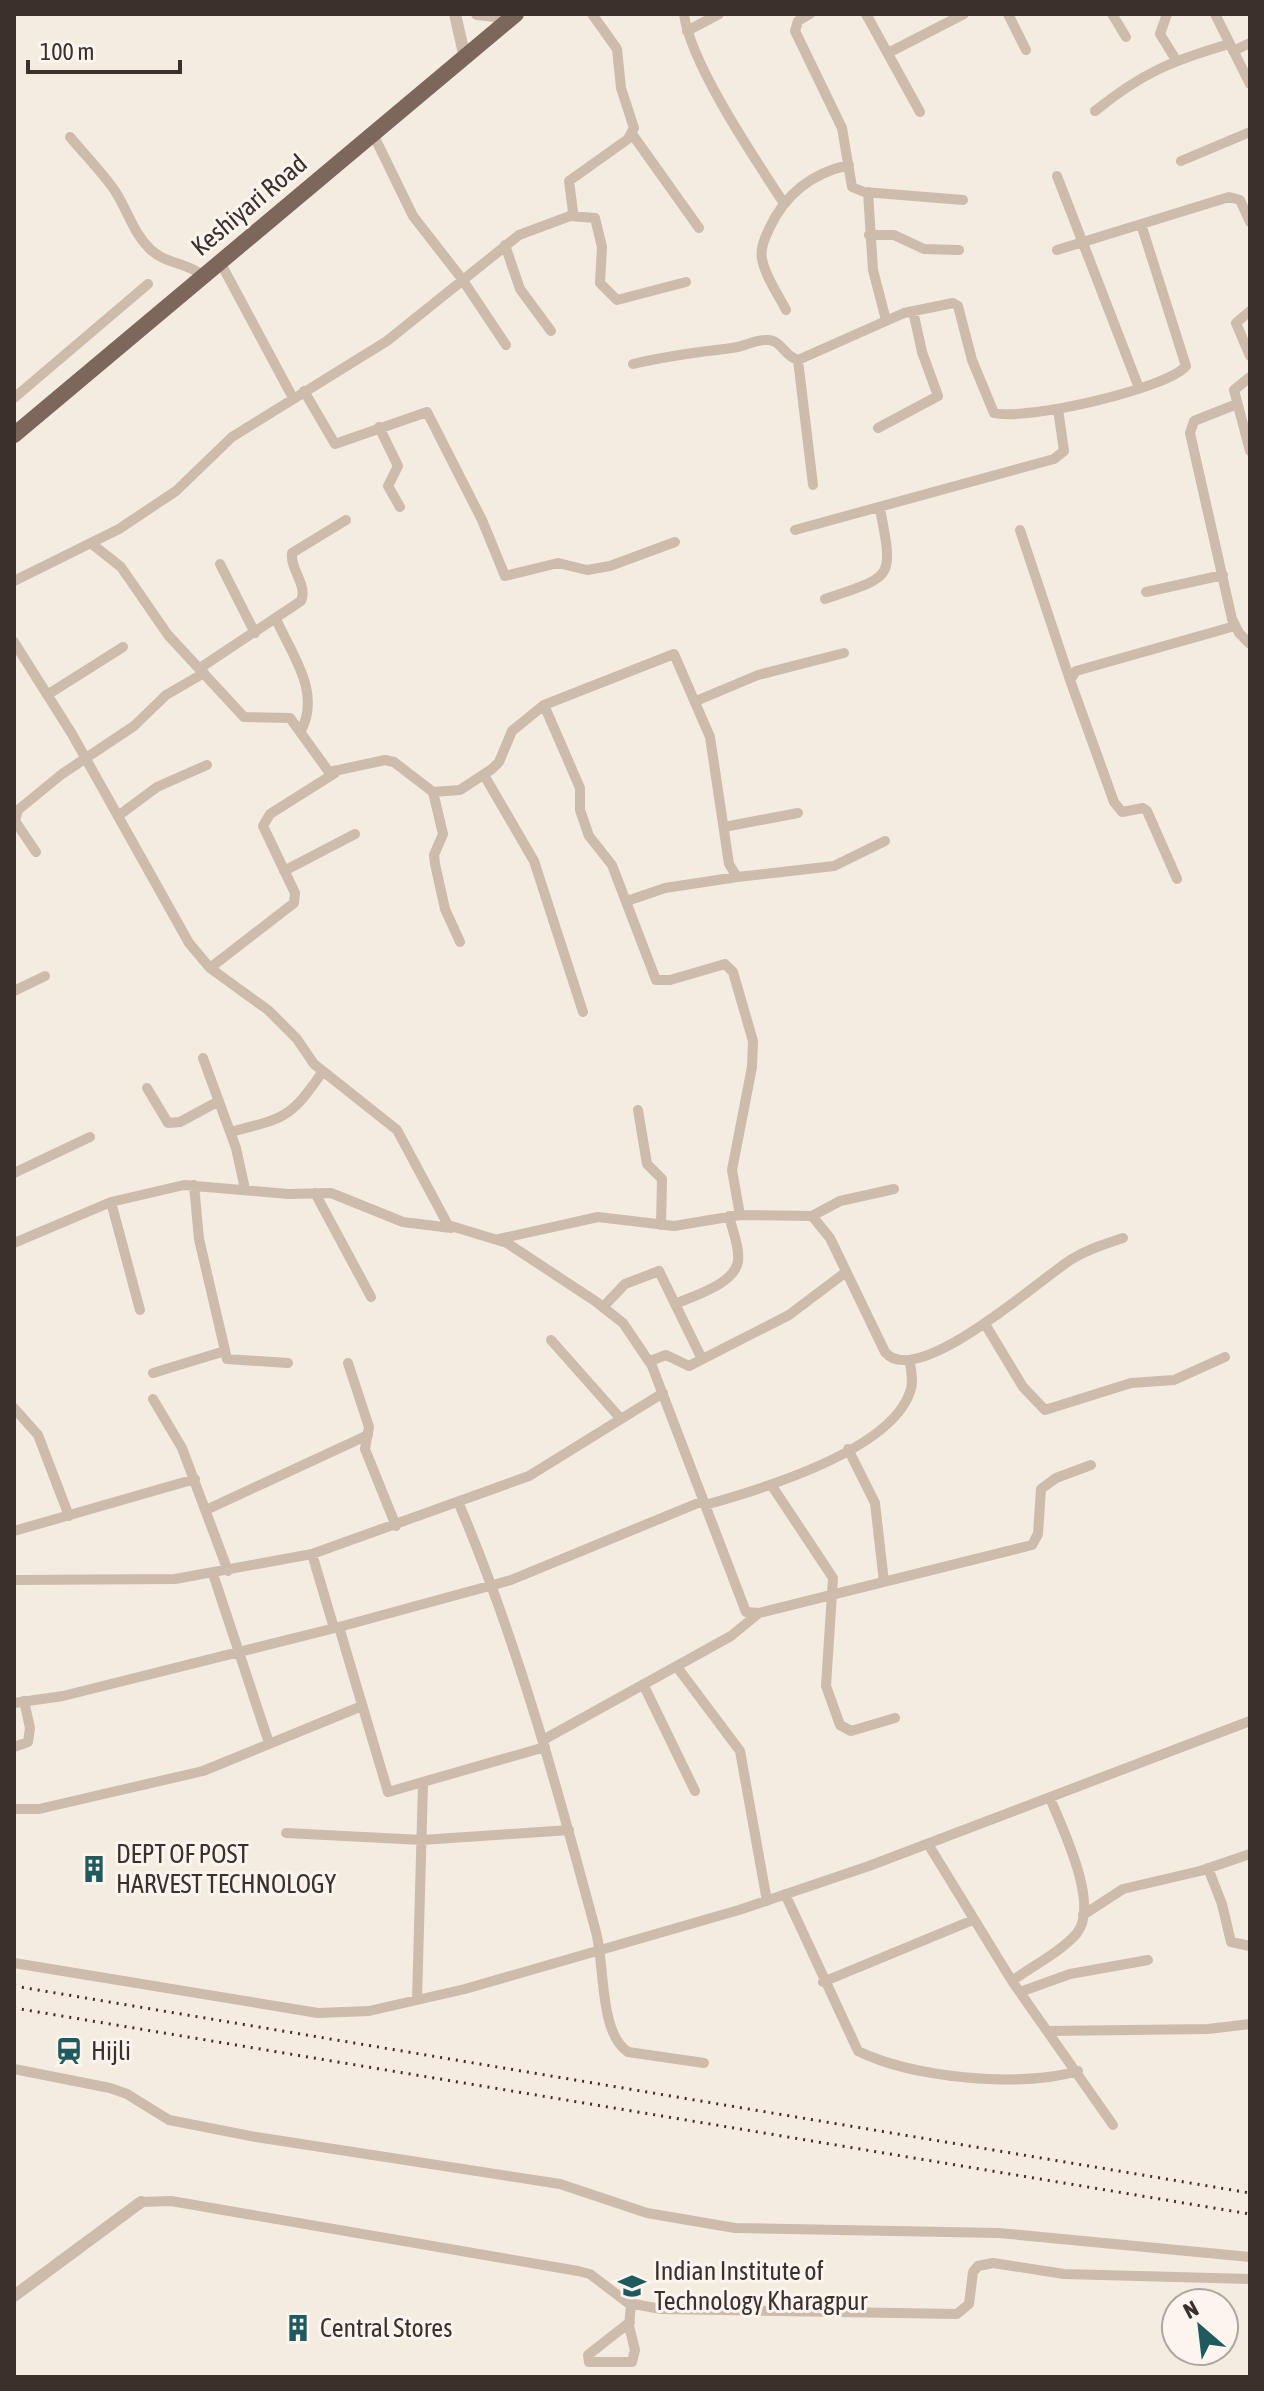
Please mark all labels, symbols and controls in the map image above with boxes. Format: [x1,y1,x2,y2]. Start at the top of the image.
scale bar [28,24,180,74]
text: 100 m [40,38,94,65]
street label: Keshiyari Road [185,148,313,262]
place label: DEPT OF POST HARVEST TECHNOLOGY [116,1839,337,1899]
building icon: DEPT OF POST HARVEST TECHNOLOGY [79,1854,109,1884]
station icon: Hijli [54,2036,84,2066]
place label: Hijli [91,2036,131,2066]
place label: Indian Institute of Technology Kharagpur [654,2256,868,2316]
school or university icon: Indian Institute of Technology Kharagpur [617,2271,647,2301]
north arrow [1160,2287,1240,2367]
text: N [1179,2295,1202,2324]
building icon: Central Stores [283,2313,313,2343]
place label: Central Stores [320,2313,452,2343]

